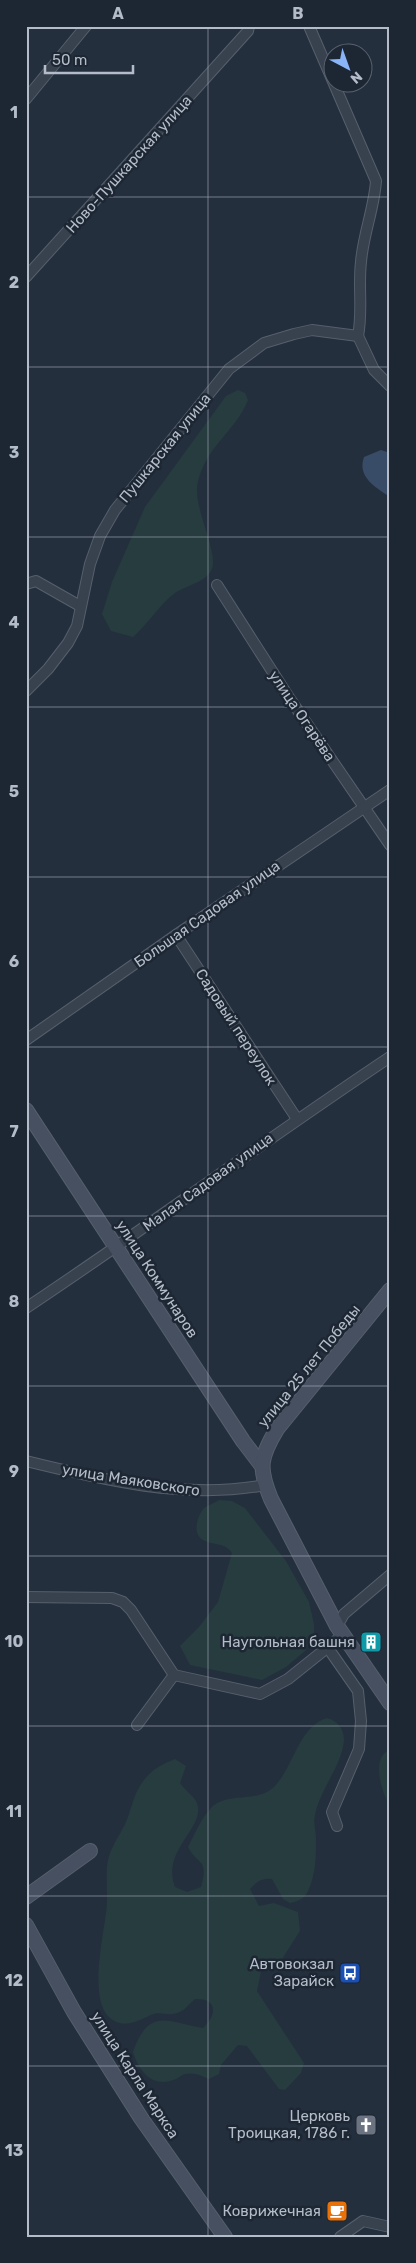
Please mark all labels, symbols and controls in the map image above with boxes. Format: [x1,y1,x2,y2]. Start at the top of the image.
text: A [112,4,124,23]
text: B [292,4,304,23]
scale bar [45,42,132,74]
north arrow [324,42,374,92]
text: 50 m [52,51,87,69]
text: N [347,68,366,87]
street label: Ново-Пушкарская улица [62,91,196,237]
text: 1 [10,103,18,122]
text: 2 [9,273,19,292]
street label: Пушкарская улица [115,390,215,506]
text: 3 [9,443,19,462]
text: 4 [9,613,20,632]
street label: улица Огарёва [265,667,339,765]
text: 5 [9,782,19,801]
street label: Большая Садовая улица [131,857,283,971]
text: 6 [9,952,19,971]
street label: Садовый переулок [192,965,280,1089]
text: 7 [9,1122,19,1141]
street label: Малая Садовая улица [139,1129,277,1235]
street label: улица Коммунаров [112,1217,202,1341]
text: 8 [9,1292,20,1311]
street label: улица 25 лет Победы [254,1301,364,1431]
street label: улица Маяковского [61,1460,201,1500]
text: 9 [9,1462,19,1481]
building icon: Наугольная башня [359,1630,383,1654]
text: 10 [5,1632,24,1651]
place label: Наугольная башня [221,1633,355,1651]
text: 11 [6,1802,22,1821]
place label: Автовокзал Зарайск [250,1955,334,1990]
bus stop icon: Автовокзал Зарайск [338,1961,362,1985]
text: 12 [5,1971,23,1990]
street label: улица Карла Маркса [87,2008,183,2142]
place label: Церковь Троицкая, 1786 г. [228,2107,350,2142]
church icon: Церковь Троицкая, 1786 г. [354,2113,378,2137]
text: 13 [5,2141,23,2160]
cafe icon: Коврижечная [325,2199,349,2223]
place label: Коврижечная [223,2202,321,2220]

